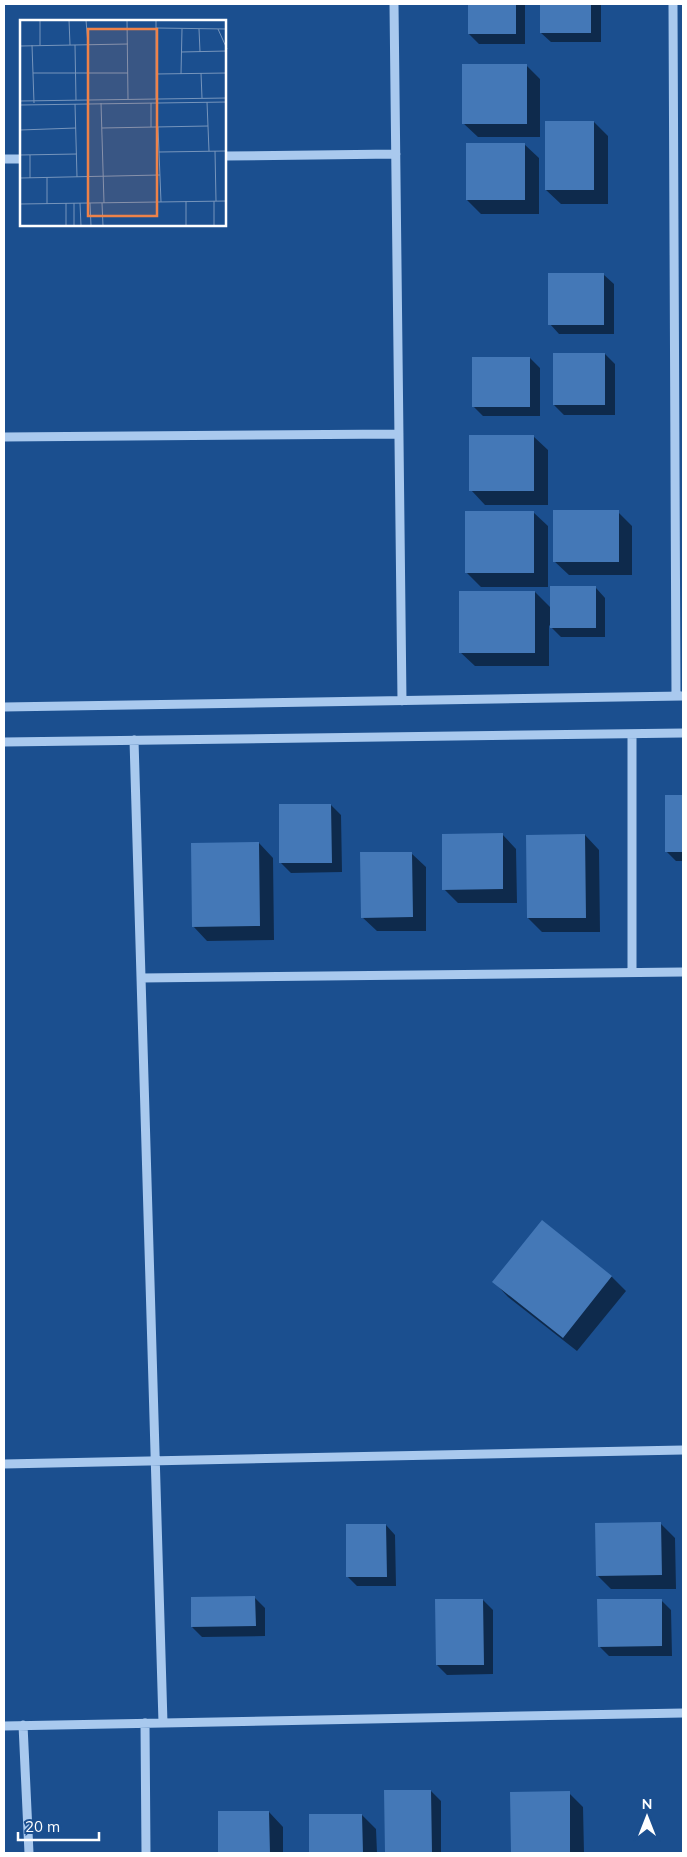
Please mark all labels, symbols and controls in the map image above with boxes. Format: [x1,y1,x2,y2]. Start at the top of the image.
inset map [20,20,226,226]
north arrow [622,1792,672,1842]
text: N [642,1795,652,1813]
scale bar [18,1810,99,1842]
text: 20 m [25,1817,60,1836]

